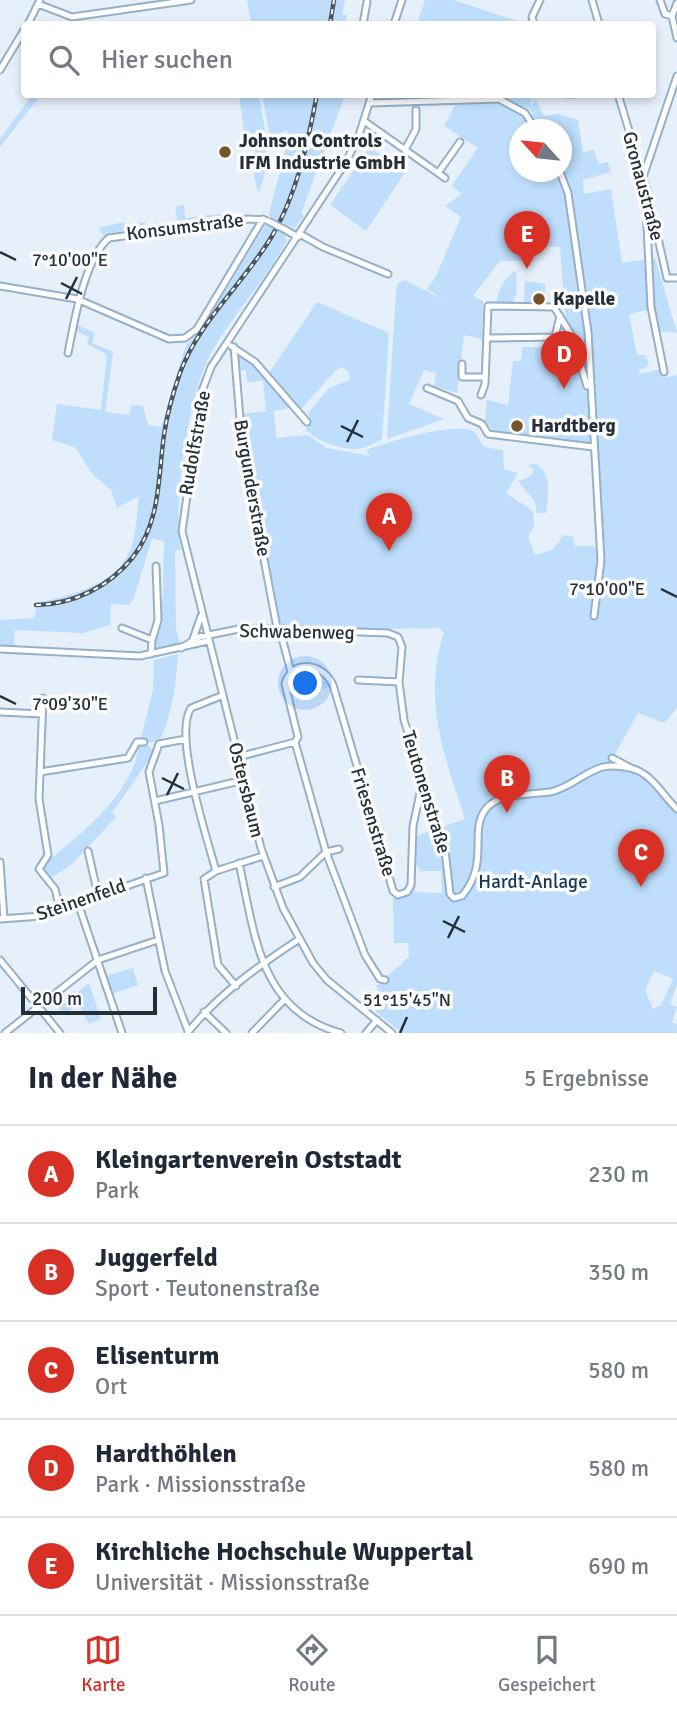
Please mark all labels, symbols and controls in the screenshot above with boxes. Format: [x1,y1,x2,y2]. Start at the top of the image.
search box [21,21,656,98]
icon: search [45,41,83,79]
text: Hier suchen [101,44,233,76]
north arrow [509,119,572,182]
place label: Johnson Controls IFM Industrie GmbH [239,129,406,175]
street label: Gronaustraße [617,129,669,243]
marker: Johnson Controls IFM Industrie GmbH [217,144,233,160]
street label: Konsumstraße [125,208,245,246]
pin: E [504,211,550,269]
text: 7°10'00"E [32,249,108,271]
place label: Kapelle [553,287,615,311]
marker: Kapelle [531,291,547,307]
pin: D [541,331,587,389]
street label: Rudolfstraße [174,389,216,497]
place label: Hardtberg [531,414,616,438]
street label: Burgunderstraße [228,417,276,559]
marker: Hardtberg [509,418,525,434]
pin: A [366,493,412,551]
text: 7°10'00"E [569,578,645,600]
street label: Schwabenweg [239,619,355,645]
your location [288,666,322,700]
text: 7°09'30"E [32,693,108,715]
street label: Teutonenstraße [396,728,456,856]
street label: Ostersbaum [223,740,269,840]
pin: B [484,755,530,813]
street label: Friesenstraße [345,765,401,879]
pin: C [618,829,664,887]
park label: Hardt-Anlage [478,870,588,894]
street label: Steinenfeld [33,873,129,927]
scale bar [21,984,158,1016]
text: 200 m [32,987,82,1011]
text: 51°15'45"N [363,989,451,1011]
text: In der Nähe [28,1060,177,1097]
text: 5 Ergebnisse [524,1064,649,1093]
text: Kleingartenverein Oststadt [95,1144,401,1176]
text: A [44,1160,58,1189]
text: 230 m [588,1160,649,1189]
text: Park [95,1176,139,1205]
text: Juggerfeld [95,1242,218,1274]
text: B [44,1258,58,1287]
text: 350 m [588,1258,649,1287]
text: Sport · Teutonenstraße [95,1274,320,1303]
text: Elisenturm [95,1340,219,1372]
text: C [44,1356,58,1385]
text: 580 m [588,1356,649,1385]
text: Ort [95,1372,127,1401]
text: Hardthöhlen [95,1438,237,1470]
text: D [43,1454,59,1483]
text: 580 m [588,1454,649,1483]
text: Park · Missionsstraße [95,1470,306,1499]
text: Kirchliche Hochschule Wuppertal [95,1536,473,1568]
text: E [44,1552,58,1581]
text: 690 m [588,1552,649,1581]
text: Universität · Missionsstraße [95,1568,370,1597]
tab: Karte [81,1631,126,1697]
tab: Route [288,1631,336,1697]
tab: Gespeichert [498,1631,596,1697]

